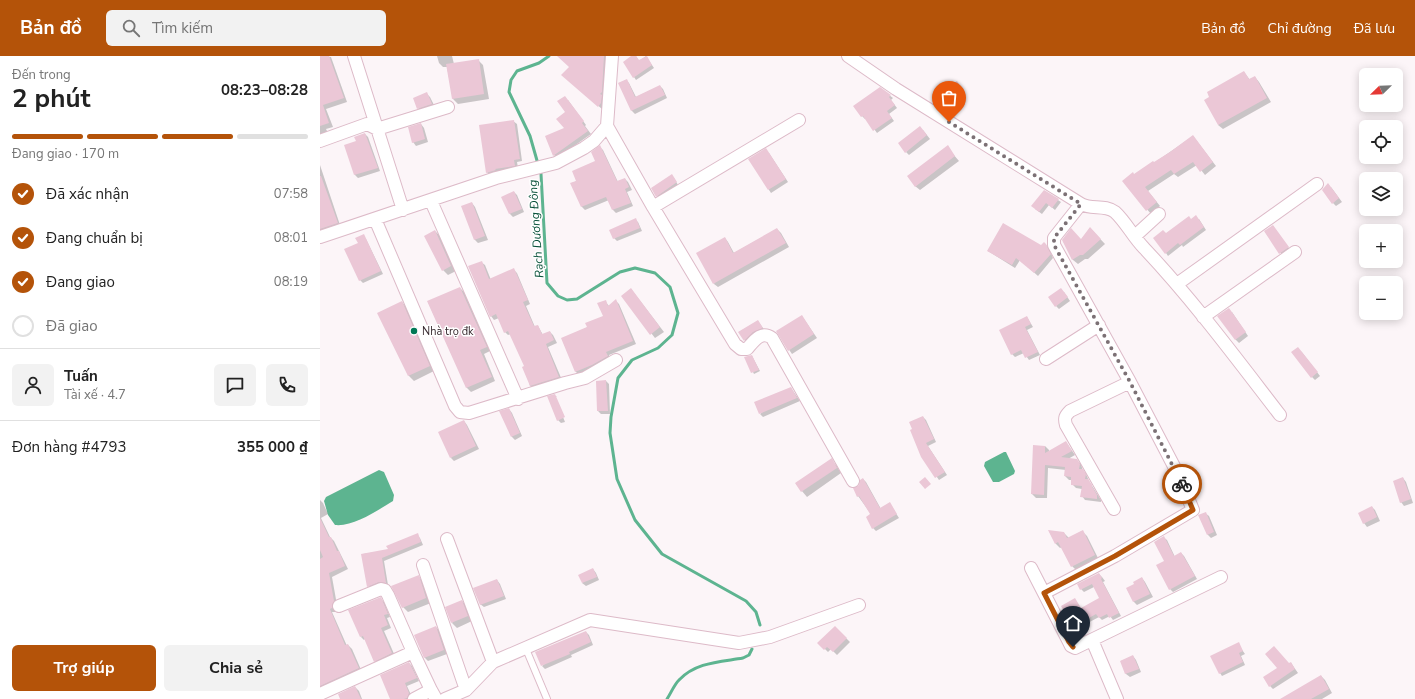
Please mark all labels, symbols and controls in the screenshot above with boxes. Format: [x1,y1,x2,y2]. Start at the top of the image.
search box [106,10,386,46]
text: Bản đồ [20,15,82,41]
icon: search [120,17,142,39]
text: Tìm kiếm [152,18,213,38]
text: Bản đồ [1201,19,1246,38]
text: Chỉ đường [1268,19,1332,38]
text: Đã lưu [1354,19,1395,38]
text: Đến trong [12,66,71,84]
north arrow [1359,68,1403,112]
map controls [1359,68,1403,320]
text: 08:23–08:28 [221,80,308,100]
text: 2 phút [12,81,90,116]
pin [932,81,966,122]
icon: bag [938,87,960,109]
button: locate [1359,120,1403,164]
text: Đang giao · 170 m [12,145,119,163]
button: layers [1359,172,1403,216]
water label: Rạch Dương Đông [525,179,547,279]
icon: check [12,183,34,205]
text: Đã xác nhận [46,184,129,204]
text: 07:58 [274,185,308,203]
button: + [1359,224,1403,268]
icon: check [12,227,34,249]
text: Đang chuẩn bị [46,228,143,248]
text: 08:01 [274,229,308,247]
icon: check [12,271,34,293]
text: Đang giao [46,272,115,292]
text: 08:19 [274,273,308,291]
button: − [1359,276,1403,320]
text: Đã giao [46,316,98,336]
place label: Nhà trọ đk [422,324,474,339]
marker: Nhà trọ đk [409,326,419,336]
button: person [12,364,54,406]
button: chat [214,364,256,406]
button: phone [266,364,308,406]
text: Tuấn [64,366,98,386]
text: Tài xế · 4.7 [64,386,126,404]
text: Đơn hàng #4793 [12,437,126,457]
text: 355 000 ₫ [237,437,308,457]
courier [1162,464,1202,504]
icon: bike [1171,473,1193,495]
pin [1056,606,1090,647]
icon: home [1062,612,1084,634]
button: Trợ giúp [12,645,156,691]
button: Chia sẻ [164,645,308,691]

